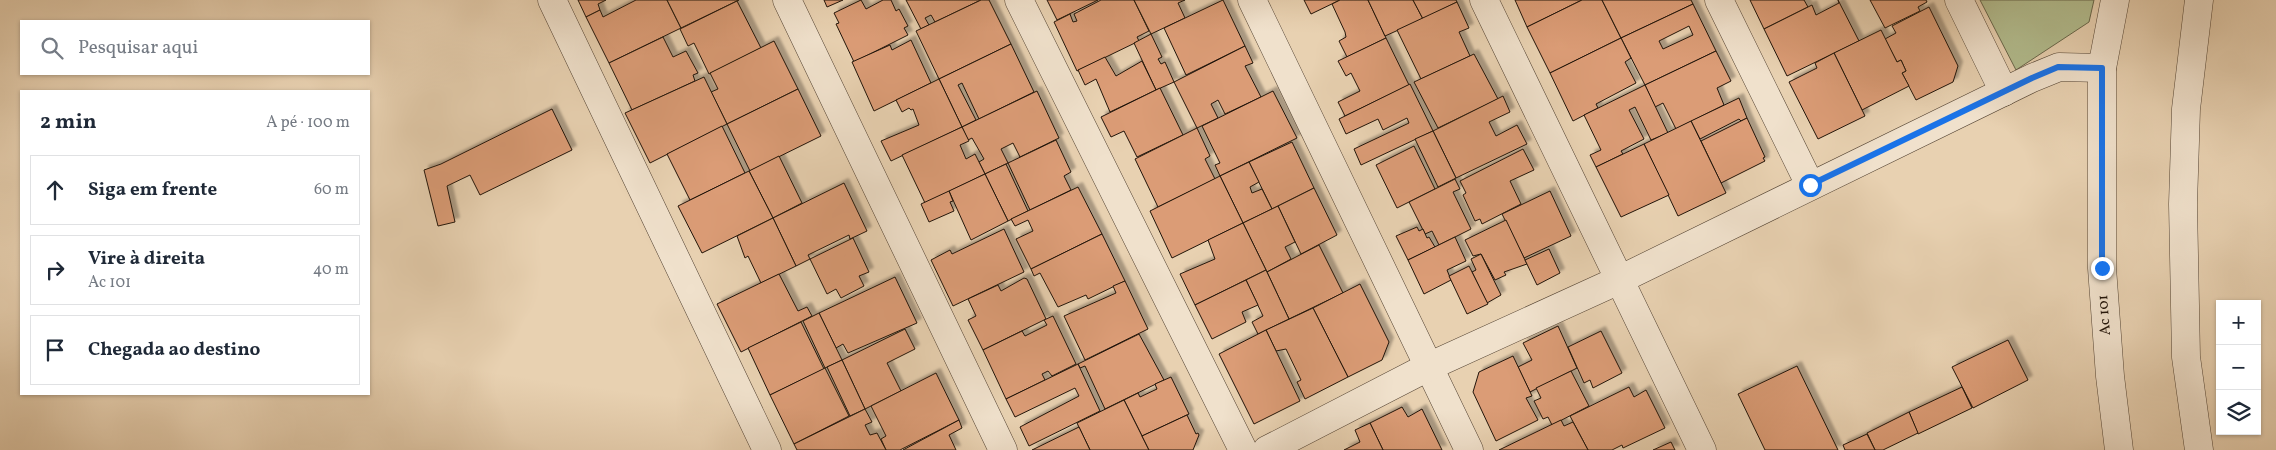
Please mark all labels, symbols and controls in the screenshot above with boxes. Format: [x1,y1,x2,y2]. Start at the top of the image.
search box [20,20,370,75]
icon: search [38,34,66,62]
text: Pesquisar aqui [78,35,198,61]
text: 2 min [40,108,97,137]
text: A pé · 100 m [266,112,350,134]
route start [1799,174,1822,197]
icon: ahead [41,176,69,204]
text: Siga em frente [88,177,217,203]
text: 60 m [314,179,349,201]
text: Vire à direita [88,246,205,272]
icon: right [41,256,69,284]
route end [2091,257,2114,280]
text: 40 m [313,259,349,281]
text: Ac 101 [88,272,131,294]
street label: Ac 101 [2093,294,2117,336]
map controls [2216,300,2261,435]
button: + [2216,300,2261,345]
icon: arrive [41,336,69,364]
text: Chegada ao destino [88,337,260,363]
button: − [2216,345,2261,390]
button: layers [2216,390,2261,435]

